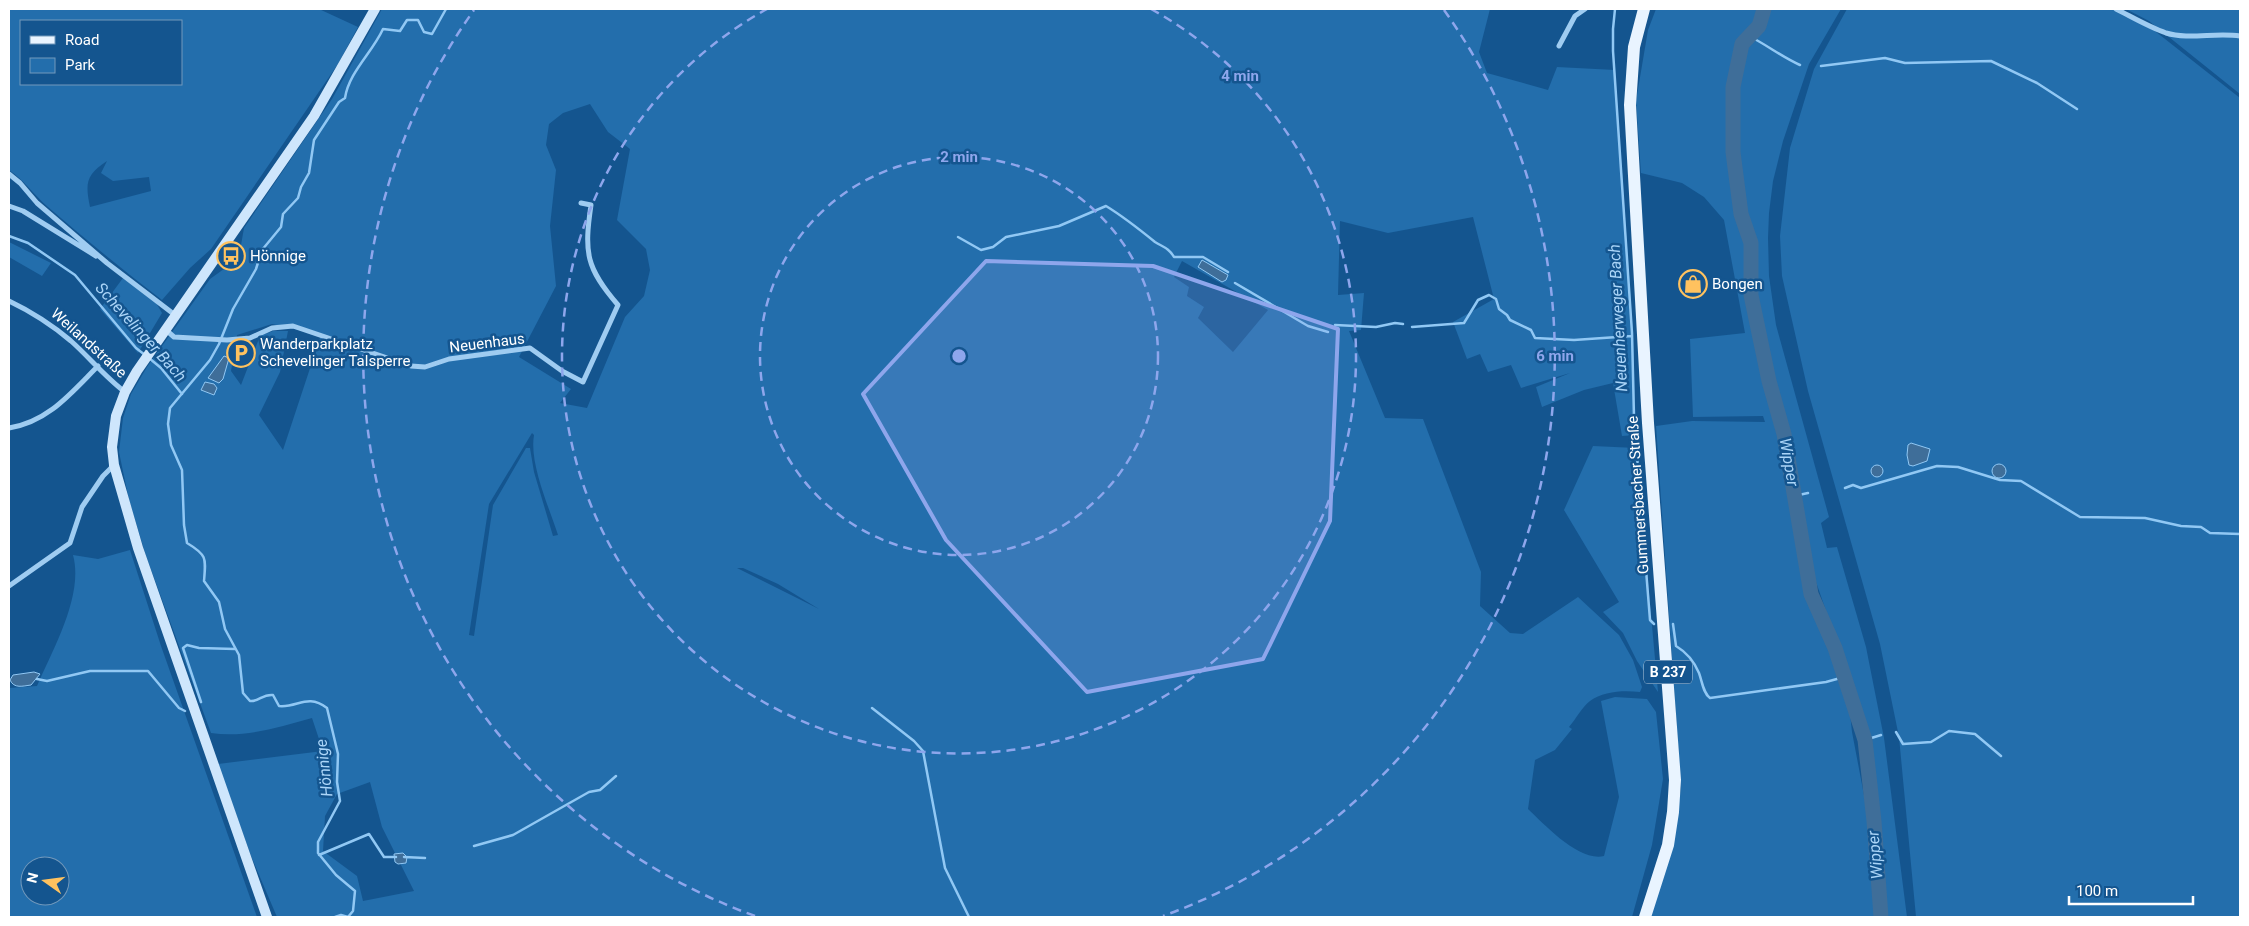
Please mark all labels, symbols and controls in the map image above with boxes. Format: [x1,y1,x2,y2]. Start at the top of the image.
legend [20,20,182,85]
text: Road [65,31,99,49]
text: Park [65,56,96,74]
text: 4 min [1221,67,1259,85]
text: 2 min [940,148,978,166]
bus stop icon: Hönnige [216,241,246,271]
water label: Neuenherweger Bach [1605,244,1631,392]
place label: Hönnige [250,247,306,265]
shop icon: Bongen [1678,269,1708,299]
place label: Bongen [1712,275,1763,293]
water label: Schevelinger Bach [92,279,190,385]
street label: Weilandstraße [47,304,131,382]
street label: Neuenhaus [448,329,526,357]
place label: Wanderparkplatz Schevelinger Talsperre [260,335,411,370]
parking icon: Wanderparkplatz Schevelinger Talsperre [226,338,256,368]
centre of rings [950,347,968,365]
text: 6 min [1536,347,1574,365]
street label: Gummersbacher Straße [1623,415,1653,575]
water label: Wipper [1775,436,1803,488]
road number: B 237 [1644,660,1692,684]
water label: Hönnige [312,738,336,798]
water label: Wipper [1863,829,1887,880]
north arrow [20,856,70,906]
text: N [23,871,41,885]
scale bar [2069,874,2193,906]
text: 100 m [2076,882,2118,900]

